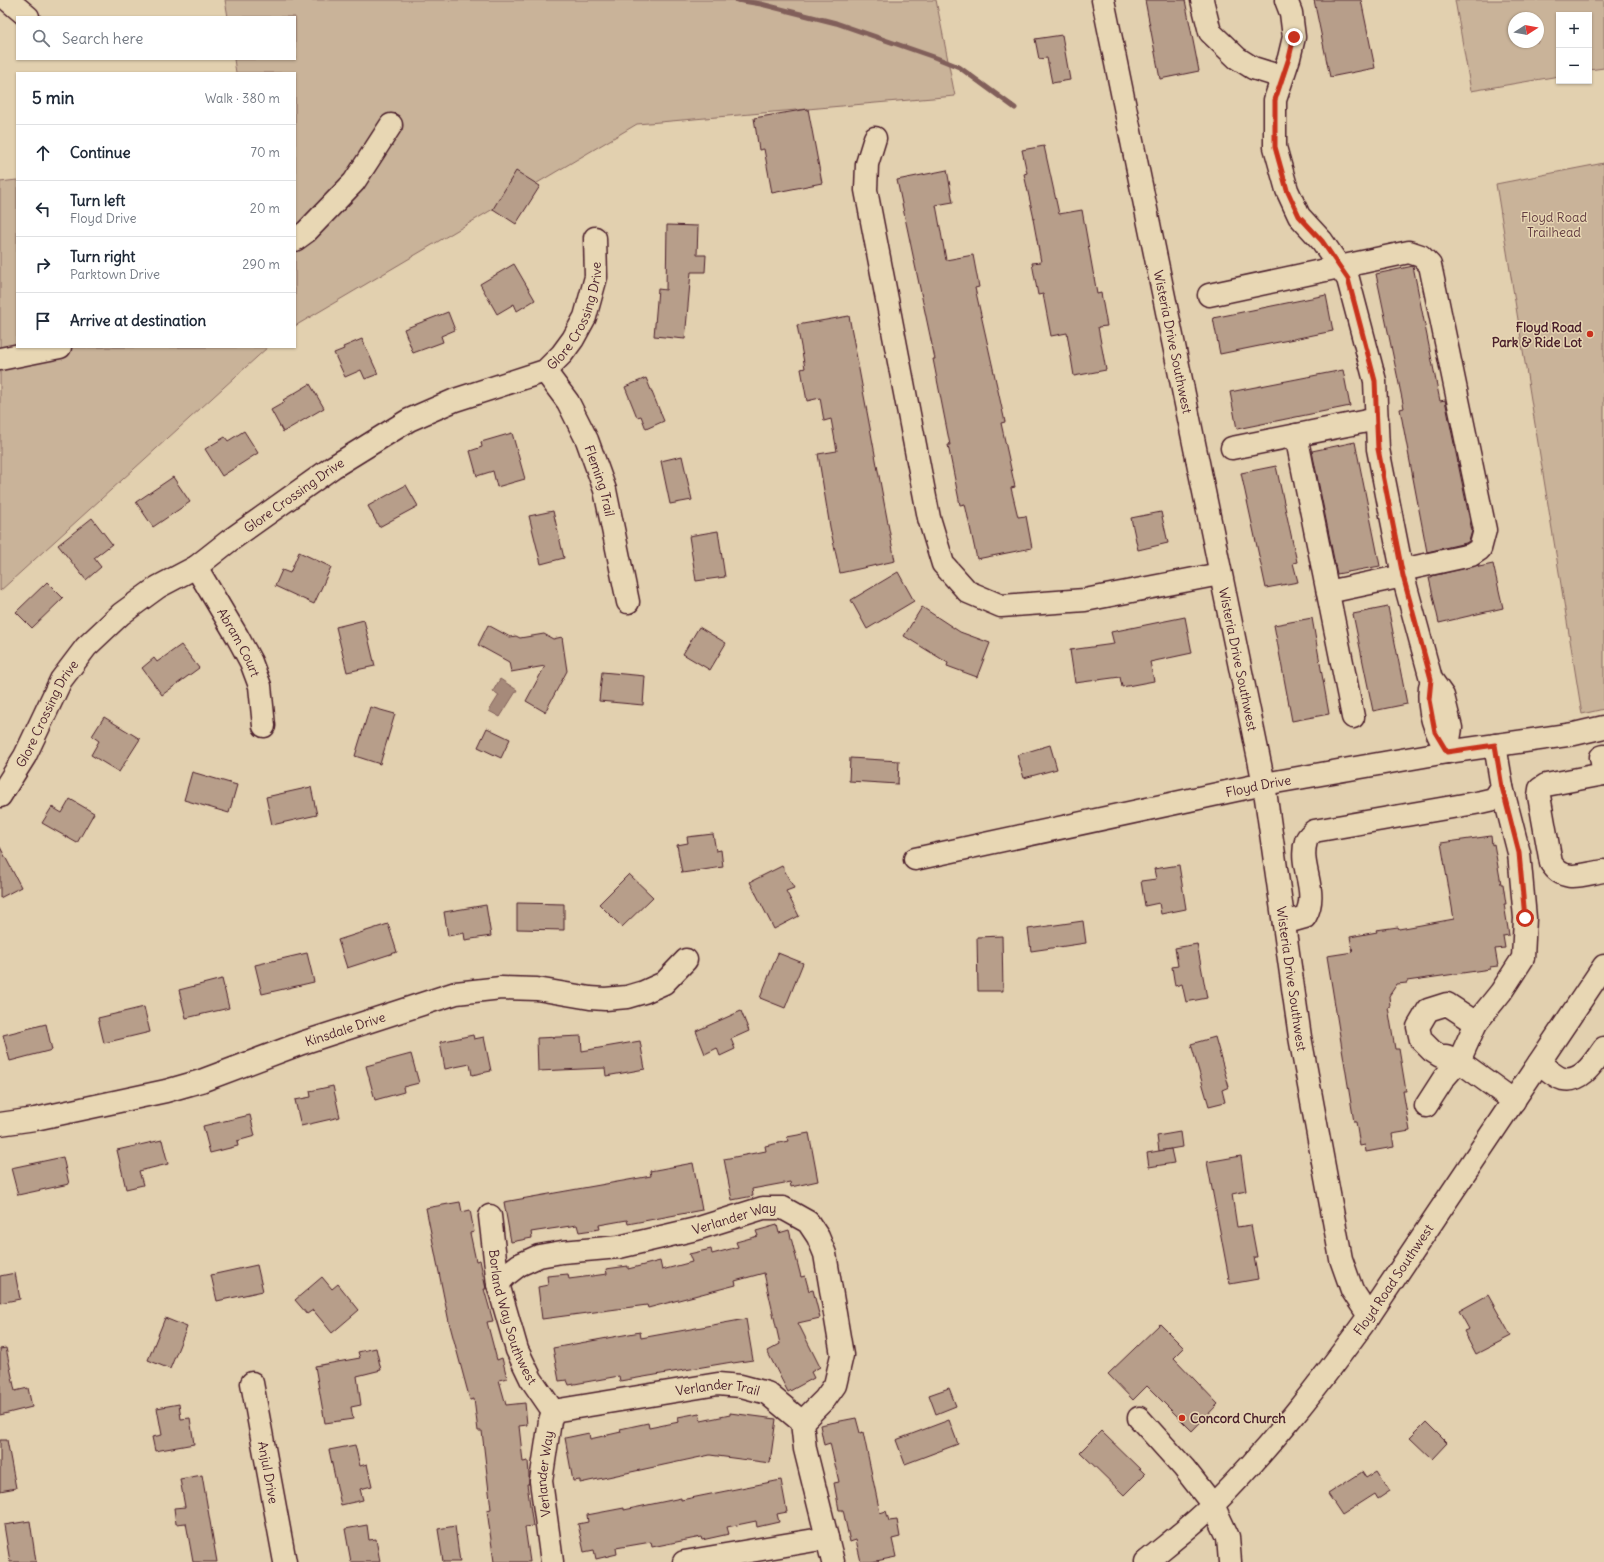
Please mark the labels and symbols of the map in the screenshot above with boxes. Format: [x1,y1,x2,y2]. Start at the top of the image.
north arrow [1508,12,1544,48]
route end [1285,28,1303,46]
park label: Floyd Road Trailhead [1521,209,1587,241]
street label: Glore Crossing Drive [543,262,605,374]
street label: Wisteria Drive Southwest [1150,269,1196,416]
place label: Floyd Road Park & Ride Lot [1492,319,1583,351]
marker: Floyd Road Park & Ride Lot [1585,329,1595,339]
street label: Fleming Trail [581,443,618,518]
street label: Glore Crossing Drive [241,454,347,537]
street label: Wisteria Drive Southwest [1215,586,1261,733]
street label: Abram Court [213,605,264,680]
street label: Glore Crossing Drive [12,657,82,771]
street label: Floyd Drive [1224,771,1292,801]
street label: Wisteria Drive Southwest [1272,905,1311,1053]
route start [1516,909,1534,927]
street label: Kinsdale Drive [303,1009,388,1050]
street label: Verlander Way [690,1200,776,1239]
street label: Floyd Road Southwest [1350,1220,1438,1339]
street label: Borland Way Southwest [485,1249,541,1389]
street label: Verlander Trail [674,1376,762,1400]
place label: Concord Church [1190,1410,1286,1427]
marker: Concord Church [1177,1413,1187,1423]
street label: Verlander Way [533,1430,557,1518]
street label: Anjul Drive [254,1440,282,1505]

